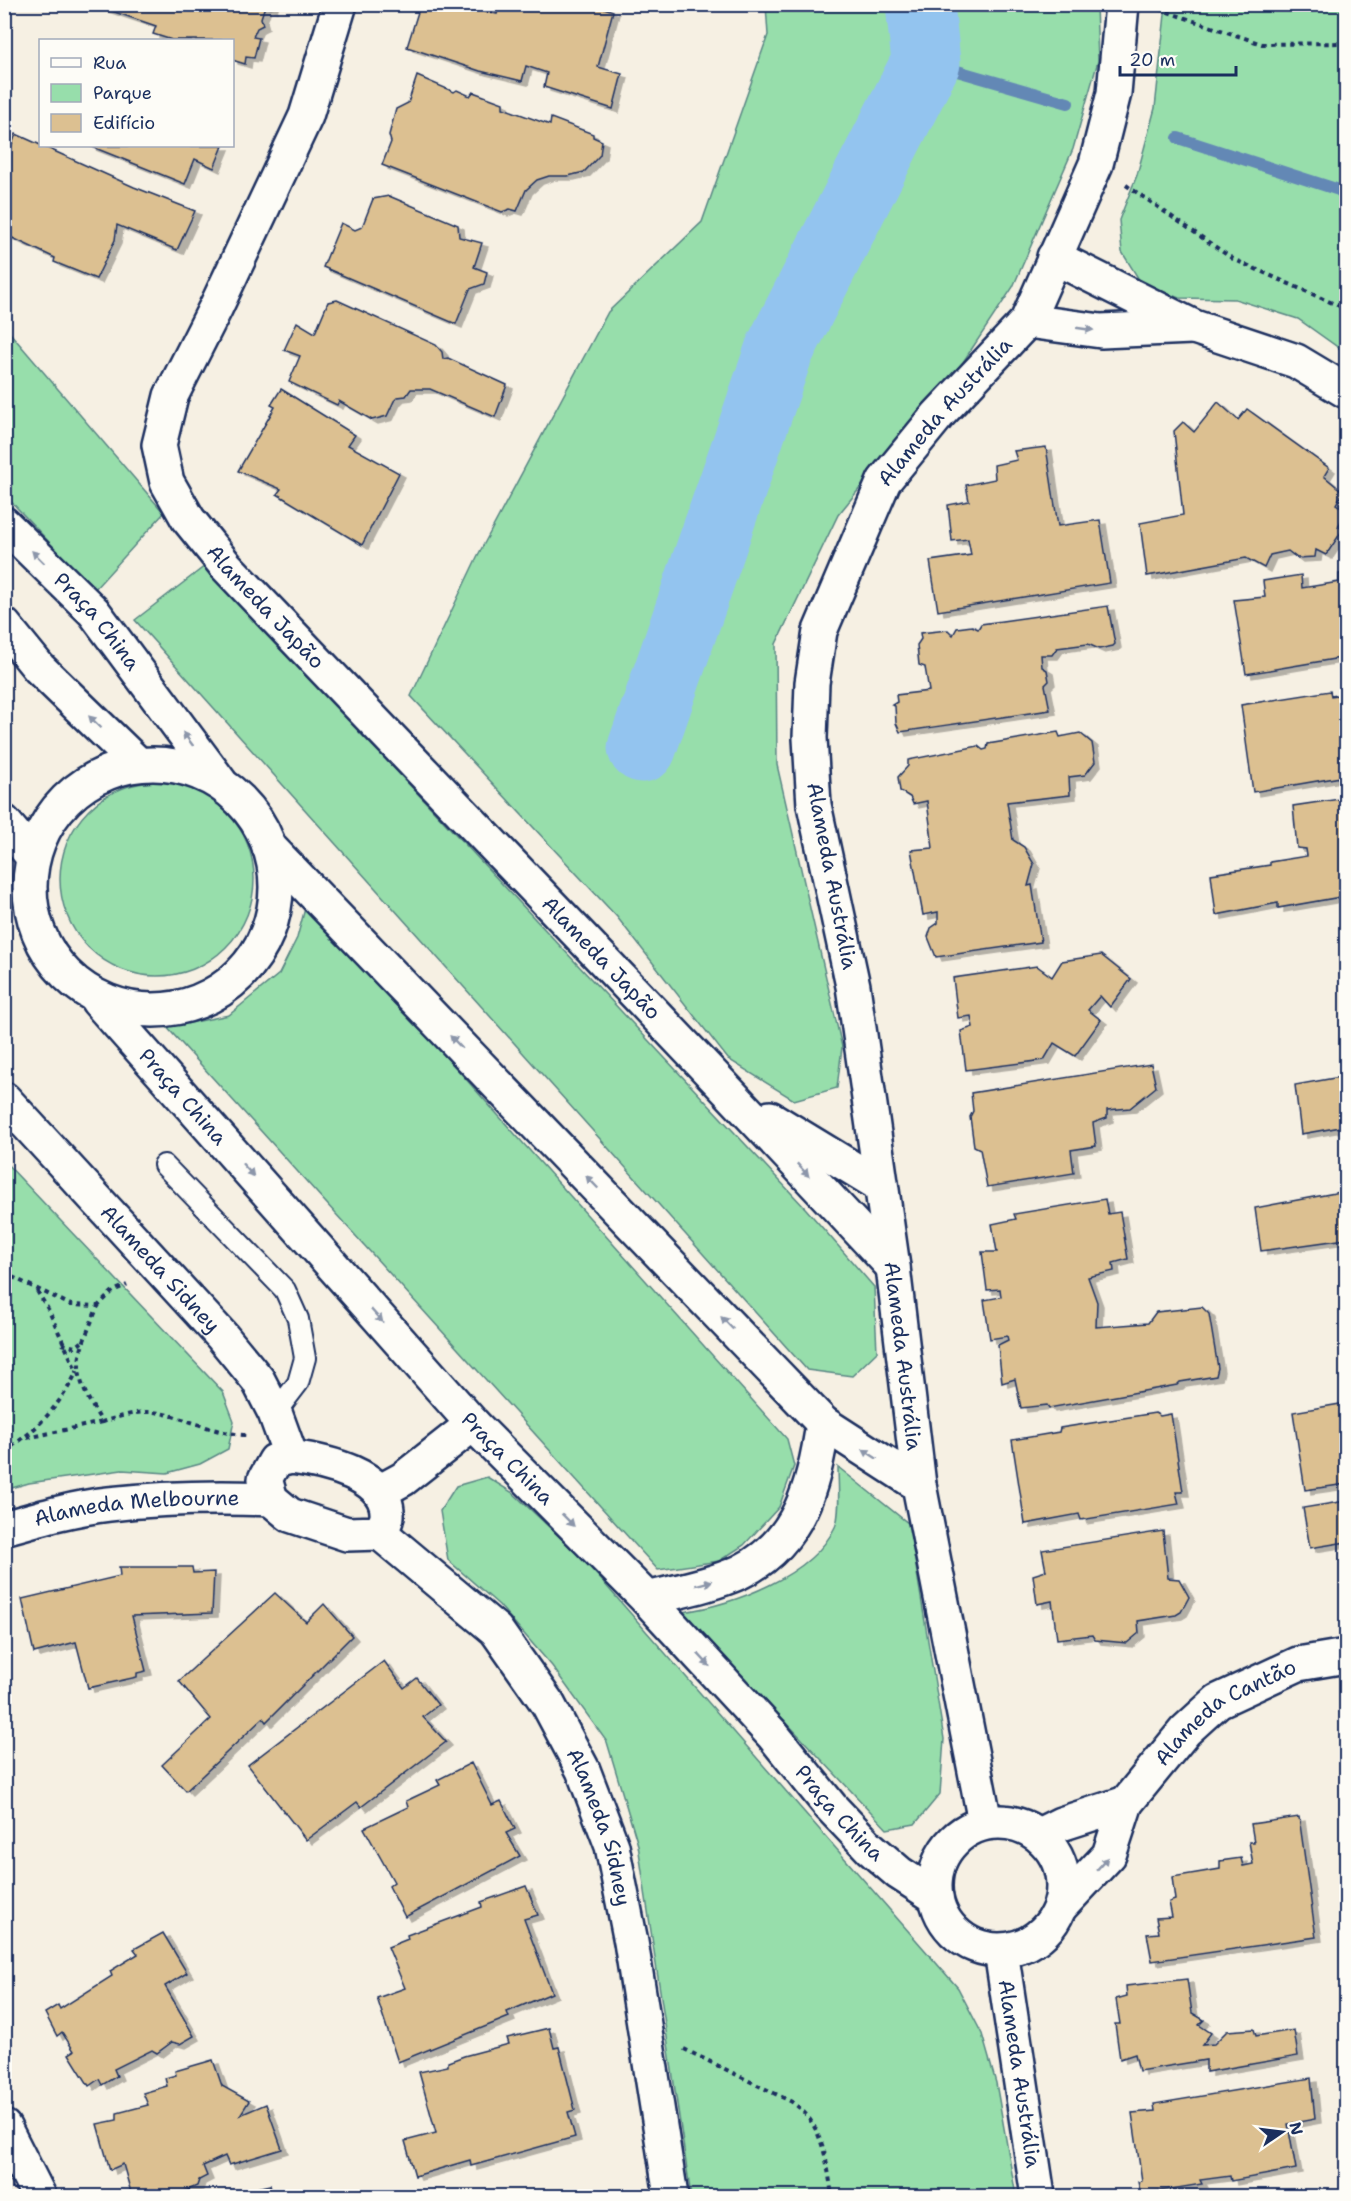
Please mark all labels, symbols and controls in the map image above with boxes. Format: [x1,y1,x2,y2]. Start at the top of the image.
legend [39,39,234,147]
scale bar [1120,39,1236,77]
text: 20 m [1129,48,1175,72]
text: Rua [93,51,126,75]
text: Parque [93,81,152,105]
text: Edifício [93,111,155,135]
one-way arrow [1076,325,1095,334]
street label: Alameda Austrália [871,331,1018,492]
street label: Alameda Japão [200,539,331,675]
one-way arrow [31,550,45,564]
street label: Praça China [48,566,147,676]
one-way arrow [88,715,103,729]
one-way arrow [182,732,194,748]
street label: Alameda Austrália [800,780,864,972]
street label: Alameda Japão [536,890,667,1026]
one-way arrow [450,1035,464,1049]
street label: Praça China [132,1042,233,1151]
one-way arrow [241,1162,254,1177]
one-way arrow [796,1162,809,1177]
one-way arrow [585,1176,599,1190]
street label: Alameda Sidney [94,1199,227,1339]
street label: Alameda Austrália [878,1260,928,1452]
one-way arrow [370,1308,383,1323]
one-way arrow [720,1315,734,1330]
street label: Praça China [455,1406,560,1511]
one-way arrow [862,1448,878,1459]
street label: Alameda Melbourne [31,1484,240,1533]
one-way arrow [561,1512,575,1526]
one-way arrow [695,1578,713,1587]
one-way arrow [696,1653,710,1667]
street label: Alameda Cantão [1148,1653,1301,1772]
street label: Alameda Sidney [560,1743,638,1908]
street label: Praça China [788,1759,890,1868]
one-way arrow [1095,1857,1108,1872]
street label: Alameda Austrália [991,1977,1048,2170]
north arrow [1252,2102,1312,2162]
text: N [1284,2120,1308,2137]

